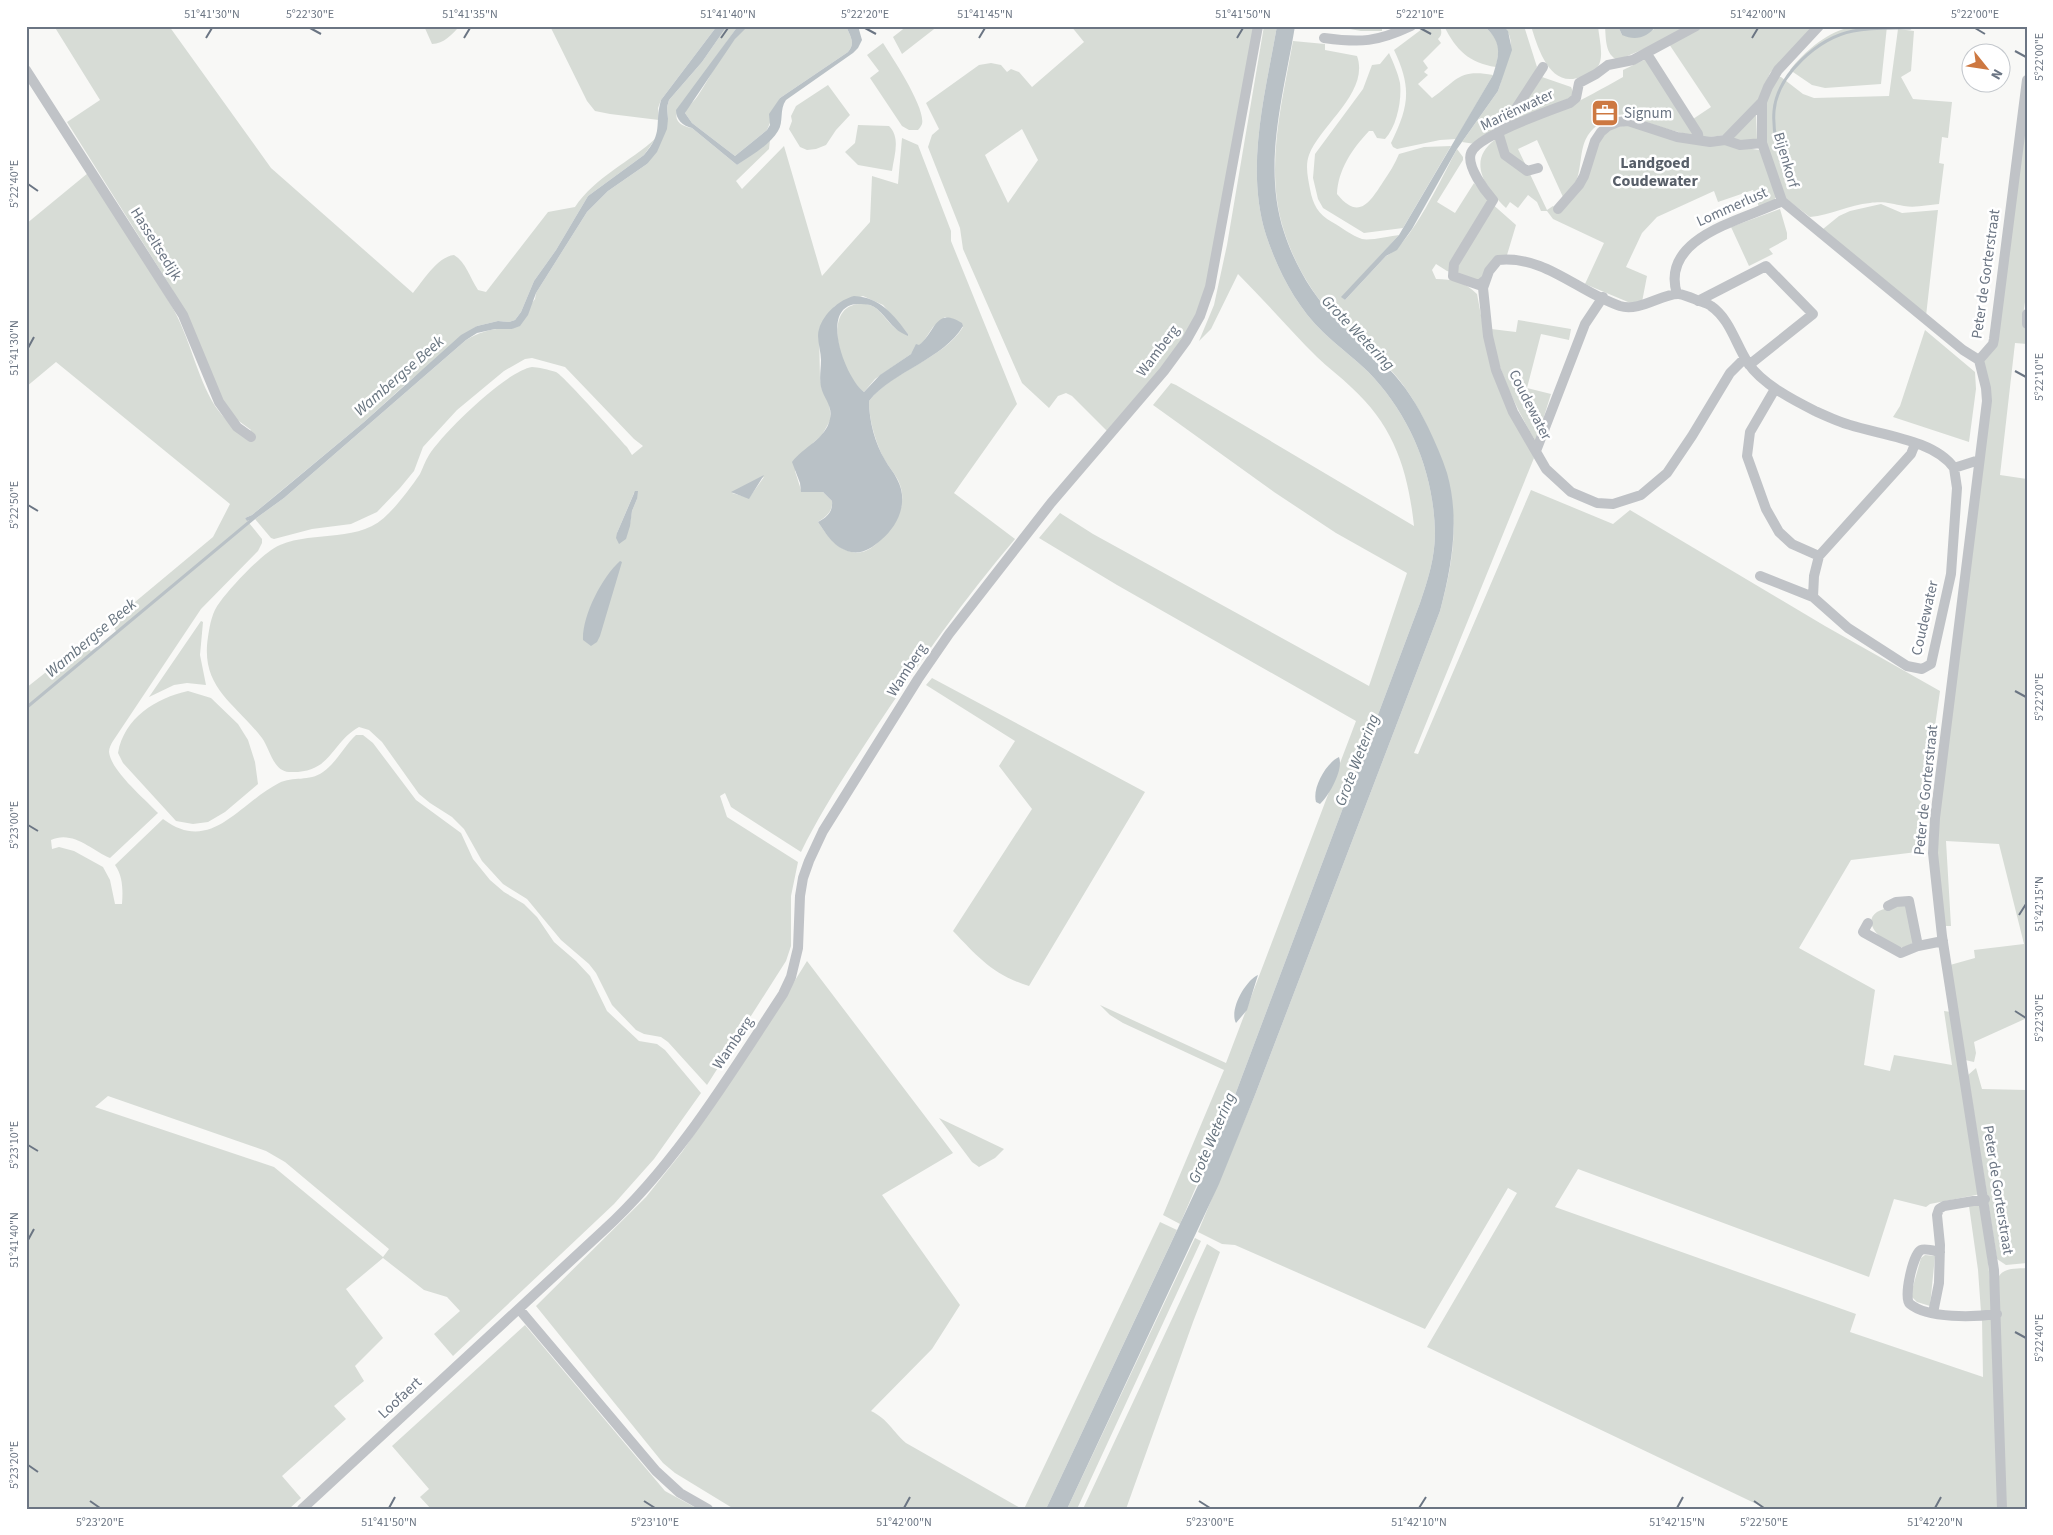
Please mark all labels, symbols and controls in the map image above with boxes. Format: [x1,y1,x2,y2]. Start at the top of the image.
text: 51°41'30"N [184,6,240,23]
text: 5°22'30"E [286,6,334,23]
text: 51°41'35"N [442,6,498,23]
text: 51°41'40"N [700,6,756,23]
text: 5°22'20"E [841,6,889,23]
text: 51°41'45"N [957,6,1013,23]
text: 51°41'50"N [1215,6,1271,23]
text: 5°22'10"E [1396,6,1444,23]
text: 51°42'00"N [1730,6,1786,23]
text: 5°22'00"E [1951,6,1999,23]
text: 5°22'00"E [2031,33,2048,81]
north arrow [1960,42,2010,92]
text: N [1985,65,2007,83]
street label: Mariënwater [1477,84,1558,136]
office icon: Signum [1590,98,1620,128]
place label: Signum [1624,103,1672,124]
street label: Bijenkorf [1768,130,1804,191]
district label: Landgoed Coudewater [1612,152,1698,192]
text: 5°22'40"E [6,160,23,208]
street label: Lommerlust [1693,182,1771,232]
street label: Hasseltsedijk [125,203,187,285]
street label: Peter de Gorterstraat [1967,208,2005,340]
water label: Grote Wetering [1316,290,1400,376]
text: 51°41'30"N [6,320,23,376]
street label: Wamberg [1132,320,1185,381]
water label: Wambergse Beek [349,330,449,421]
text: 5°22'10"E [2031,353,2048,401]
street label: Coudewater [1503,366,1557,444]
text: 5°22'50"E [6,481,23,529]
street label: Coudewater [1906,578,1944,657]
water label: Wambergse Beek [41,593,142,683]
street label: Wamberg [882,639,932,701]
text: 5°22'20"E [2031,673,2048,721]
water label: Grote Wetering [1329,711,1385,809]
street label: Peter de Gorterstraat [1909,724,1943,856]
text: 5°23'00"E [6,801,23,849]
text: 51°42'15"N [2031,876,2048,932]
text: 5°22'30"E [2031,994,2048,1042]
street label: Wamberg [708,1012,759,1074]
water label: Grote Wetering [1183,1089,1241,1187]
text: 5°23'10"E [6,1121,23,1169]
street label: Peter de Gorterstraat [1977,1124,2019,1256]
text: 51°41'40"N [6,1212,23,1268]
text: 5°22'40"E [2031,1314,2048,1362]
street label: Loofaert [374,1372,426,1424]
text: 5°23'20"E [6,1441,23,1489]
text: 5°23'20"E [76,1514,124,1531]
text: 51°41'50"N [361,1514,417,1531]
text: 5°23'10"E [631,1514,679,1531]
text: 51°42'00"N [876,1514,932,1531]
text: 5°23'00"E [1186,1514,1234,1531]
text: 51°42'10"N [1391,1514,1447,1531]
text: 51°42'15"N [1649,1514,1705,1531]
text: 5°22'50"E [1740,1514,1788,1531]
text: 51°42'20"N [1907,1514,1963,1531]

